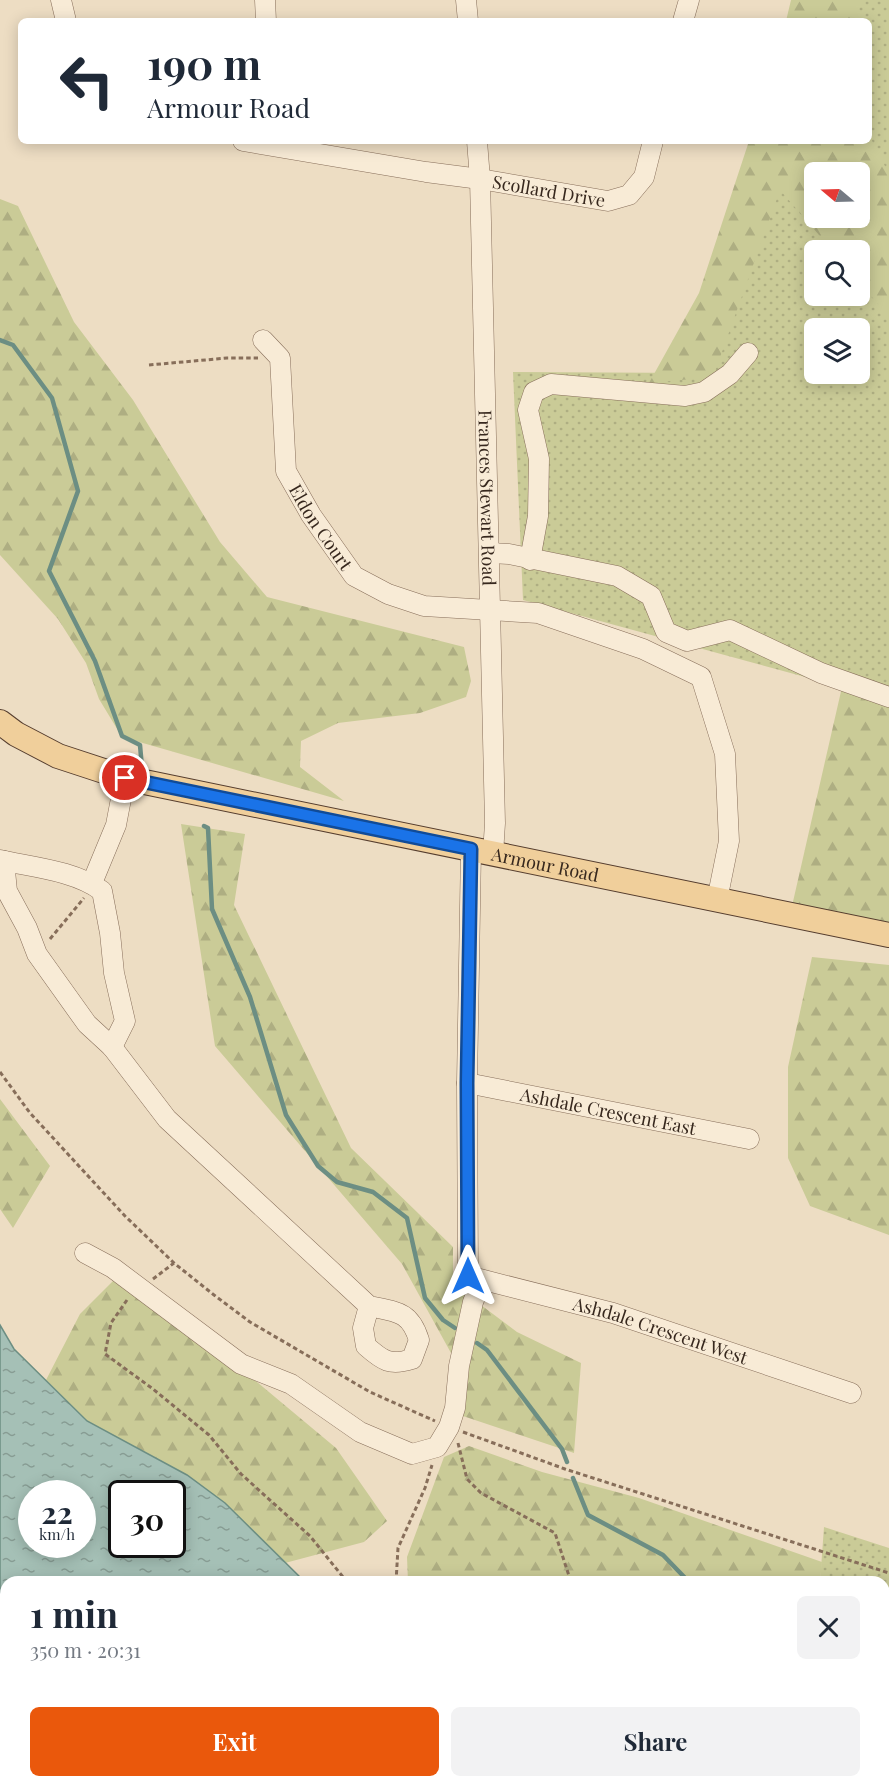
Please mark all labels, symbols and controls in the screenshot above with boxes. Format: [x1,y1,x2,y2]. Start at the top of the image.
text: 190 m [147,35,261,91]
icon: left [48,42,126,120]
text: Armour Road [147,89,310,125]
north arrow [804,162,870,228]
map controls [804,162,870,384]
street label: Scollard Drive [491,169,607,212]
button: search [804,240,870,306]
button: layers [804,318,870,384]
street label: Frances Stewart Road [473,410,501,586]
street label: Eldon Court [284,480,359,575]
pin [99,752,150,803]
icon: arrive [108,761,141,794]
street label: Armour Road [489,841,602,887]
street label: Ashdale Crescent East [517,1082,699,1140]
position arrow [436,1244,500,1308]
street label: Ashdale Crescent West [569,1291,752,1370]
speed limit sign: 30 [108,1480,186,1558]
text: 22 [41,1492,73,1532]
text: km/h [39,1524,75,1544]
text: 1 min [30,1589,118,1637]
button: close [797,1596,860,1659]
text: 350 m · 20:31 [30,1636,141,1663]
button: Exit [30,1707,439,1776]
button: Share [451,1707,860,1776]

